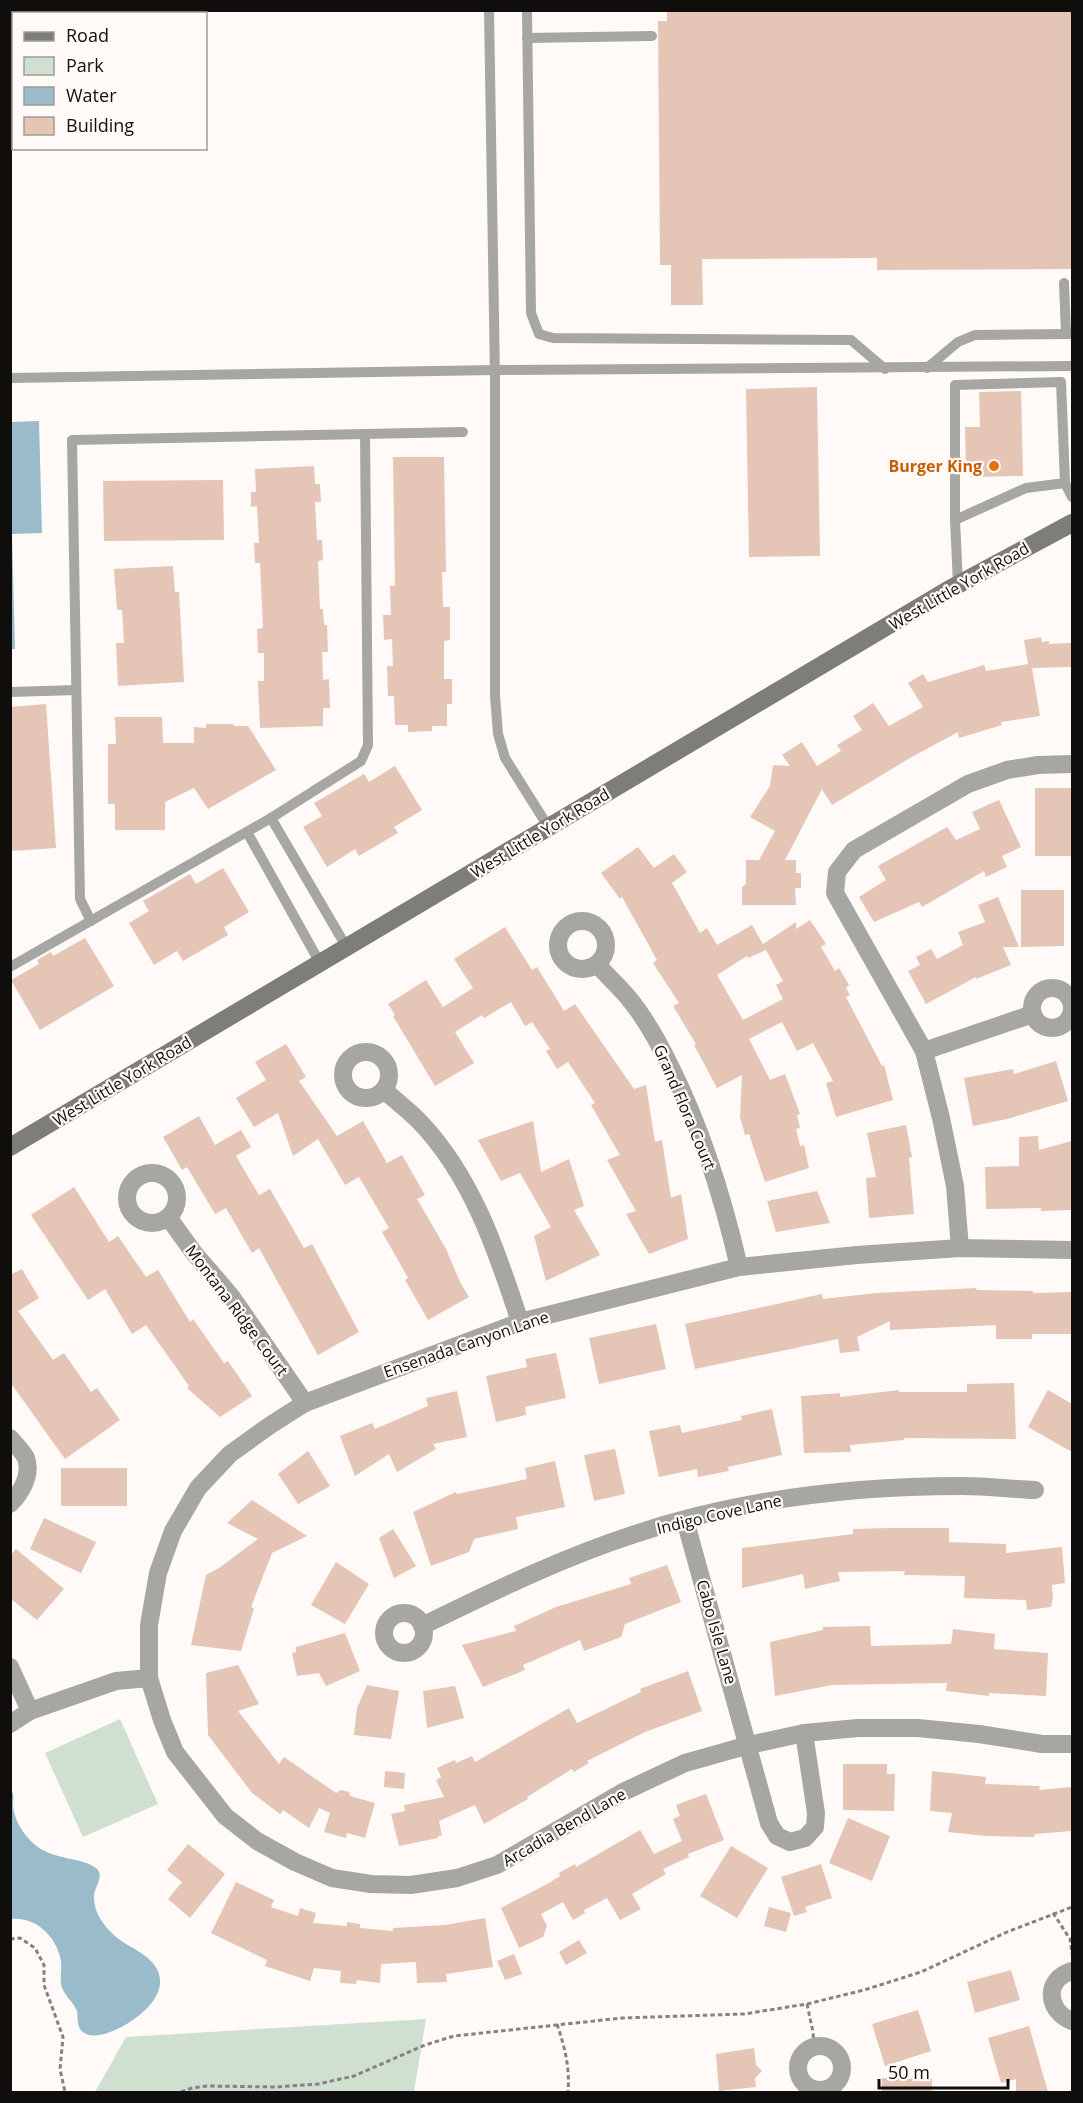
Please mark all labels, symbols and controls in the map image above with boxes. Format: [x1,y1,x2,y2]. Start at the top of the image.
legend [12,12,207,150]
text: Road [66,23,109,47]
text: Park [66,53,104,77]
text: Water [66,83,117,107]
text: Building [66,113,134,137]
place label: Burger King [888,455,982,477]
marker: Burger King [987,459,1001,473]
street label: West Little York Road [885,537,1033,635]
street label: West Little York Road [467,783,613,883]
street label: West Little York Road [49,1031,195,1131]
street label: Grand Flora Court [649,1041,721,1173]
street label: Montana Ridge Court [180,1240,294,1380]
street label: Ensenada Canyon Lane [380,1305,552,1383]
street label: Indigo Cove Lane [654,1489,784,1539]
street label: Cabo Isle Lane [692,1577,742,1687]
street label: Arcadia Bend Lane [498,1783,630,1871]
scale bar [879,2052,1008,2090]
text: 50 m [888,2060,930,2084]

